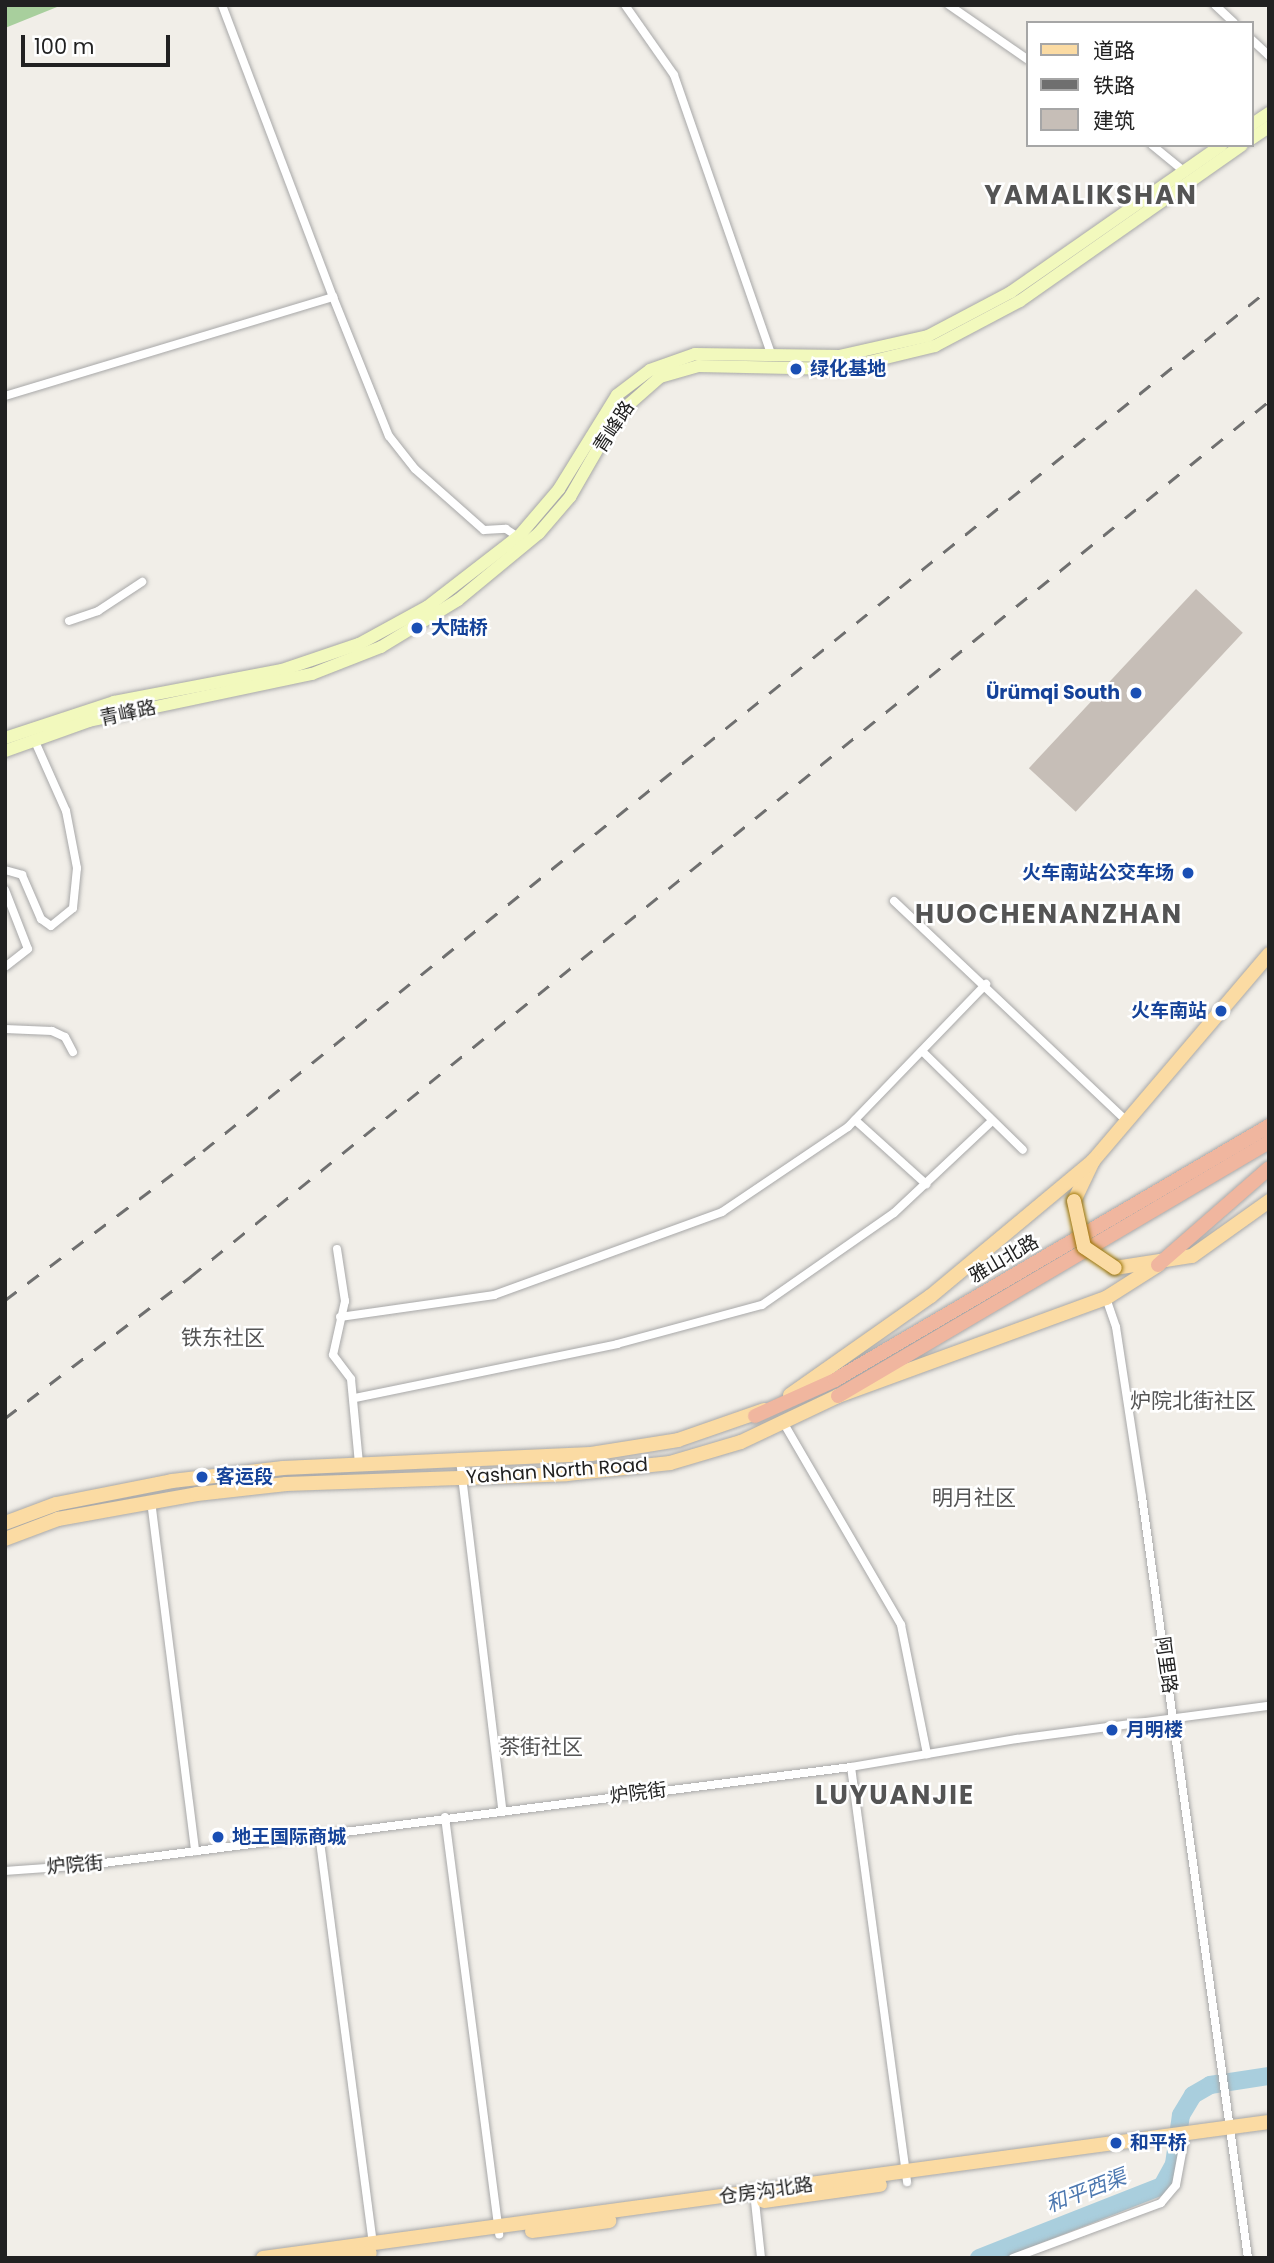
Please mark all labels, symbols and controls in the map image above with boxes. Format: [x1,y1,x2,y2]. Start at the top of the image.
scale bar [24,21,173,65]
legend [1026,21,1253,147]
text: 100 m [34,32,94,61]
text: 道路 [1093,36,1135,65]
text: 铁路 [1093,71,1135,100]
text: 建筑 [1093,106,1135,135]
district label: YAMALIKSHAN [986,180,1196,212]
place label: 绿化基地 [810,358,886,380]
marker: 绿化基地 [788,361,804,377]
street label: 青峰路 [589,397,639,457]
place label: 大陆桥 [431,617,488,639]
marker: 大陆桥 [409,620,425,636]
place label: Ürümqi South [986,682,1120,704]
marker: Ürümqi South [1126,683,1146,703]
street label: 青峰路 [98,696,158,730]
place label: 火车南站公交车场 [1022,862,1174,884]
marker: 火车南站公交车场 [1180,865,1196,881]
district label: HUOCHENANZHAN [917,899,1181,931]
place label: 火车南站 [1131,1000,1207,1022]
marker: 火车南站 [1213,1003,1229,1019]
street label: 雅山北路 [965,1230,1043,1288]
district label: 铁东社区 [181,1325,265,1351]
district label: 炉院北街社区 [1130,1388,1256,1414]
street label: Yashan North Road [465,1453,649,1489]
place label: 客运段 [216,1466,273,1488]
marker: 客运段 [194,1469,210,1485]
district label: 明月社区 [932,1485,1016,1511]
street label: 阿里路 [1151,1635,1181,1695]
place label: 月明楼 [1126,1719,1183,1741]
marker: 月明楼 [1104,1722,1120,1738]
district label: 茶街社区 [499,1734,583,1760]
street label: 炉院街 [608,1778,668,1808]
district label: LUYUANJIE [816,1780,974,1812]
place label: 地王国际商城 [232,1826,346,1848]
marker: 地王国际商城 [210,1829,226,1845]
street label: 炉院街 [46,1851,104,1879]
place label: 和平桥 [1130,2132,1187,2154]
marker: 和平桥 [1108,2135,1124,2151]
water label: 和平西渠 [1042,2164,1130,2218]
street label: 仓房沟北路 [717,2173,815,2209]

